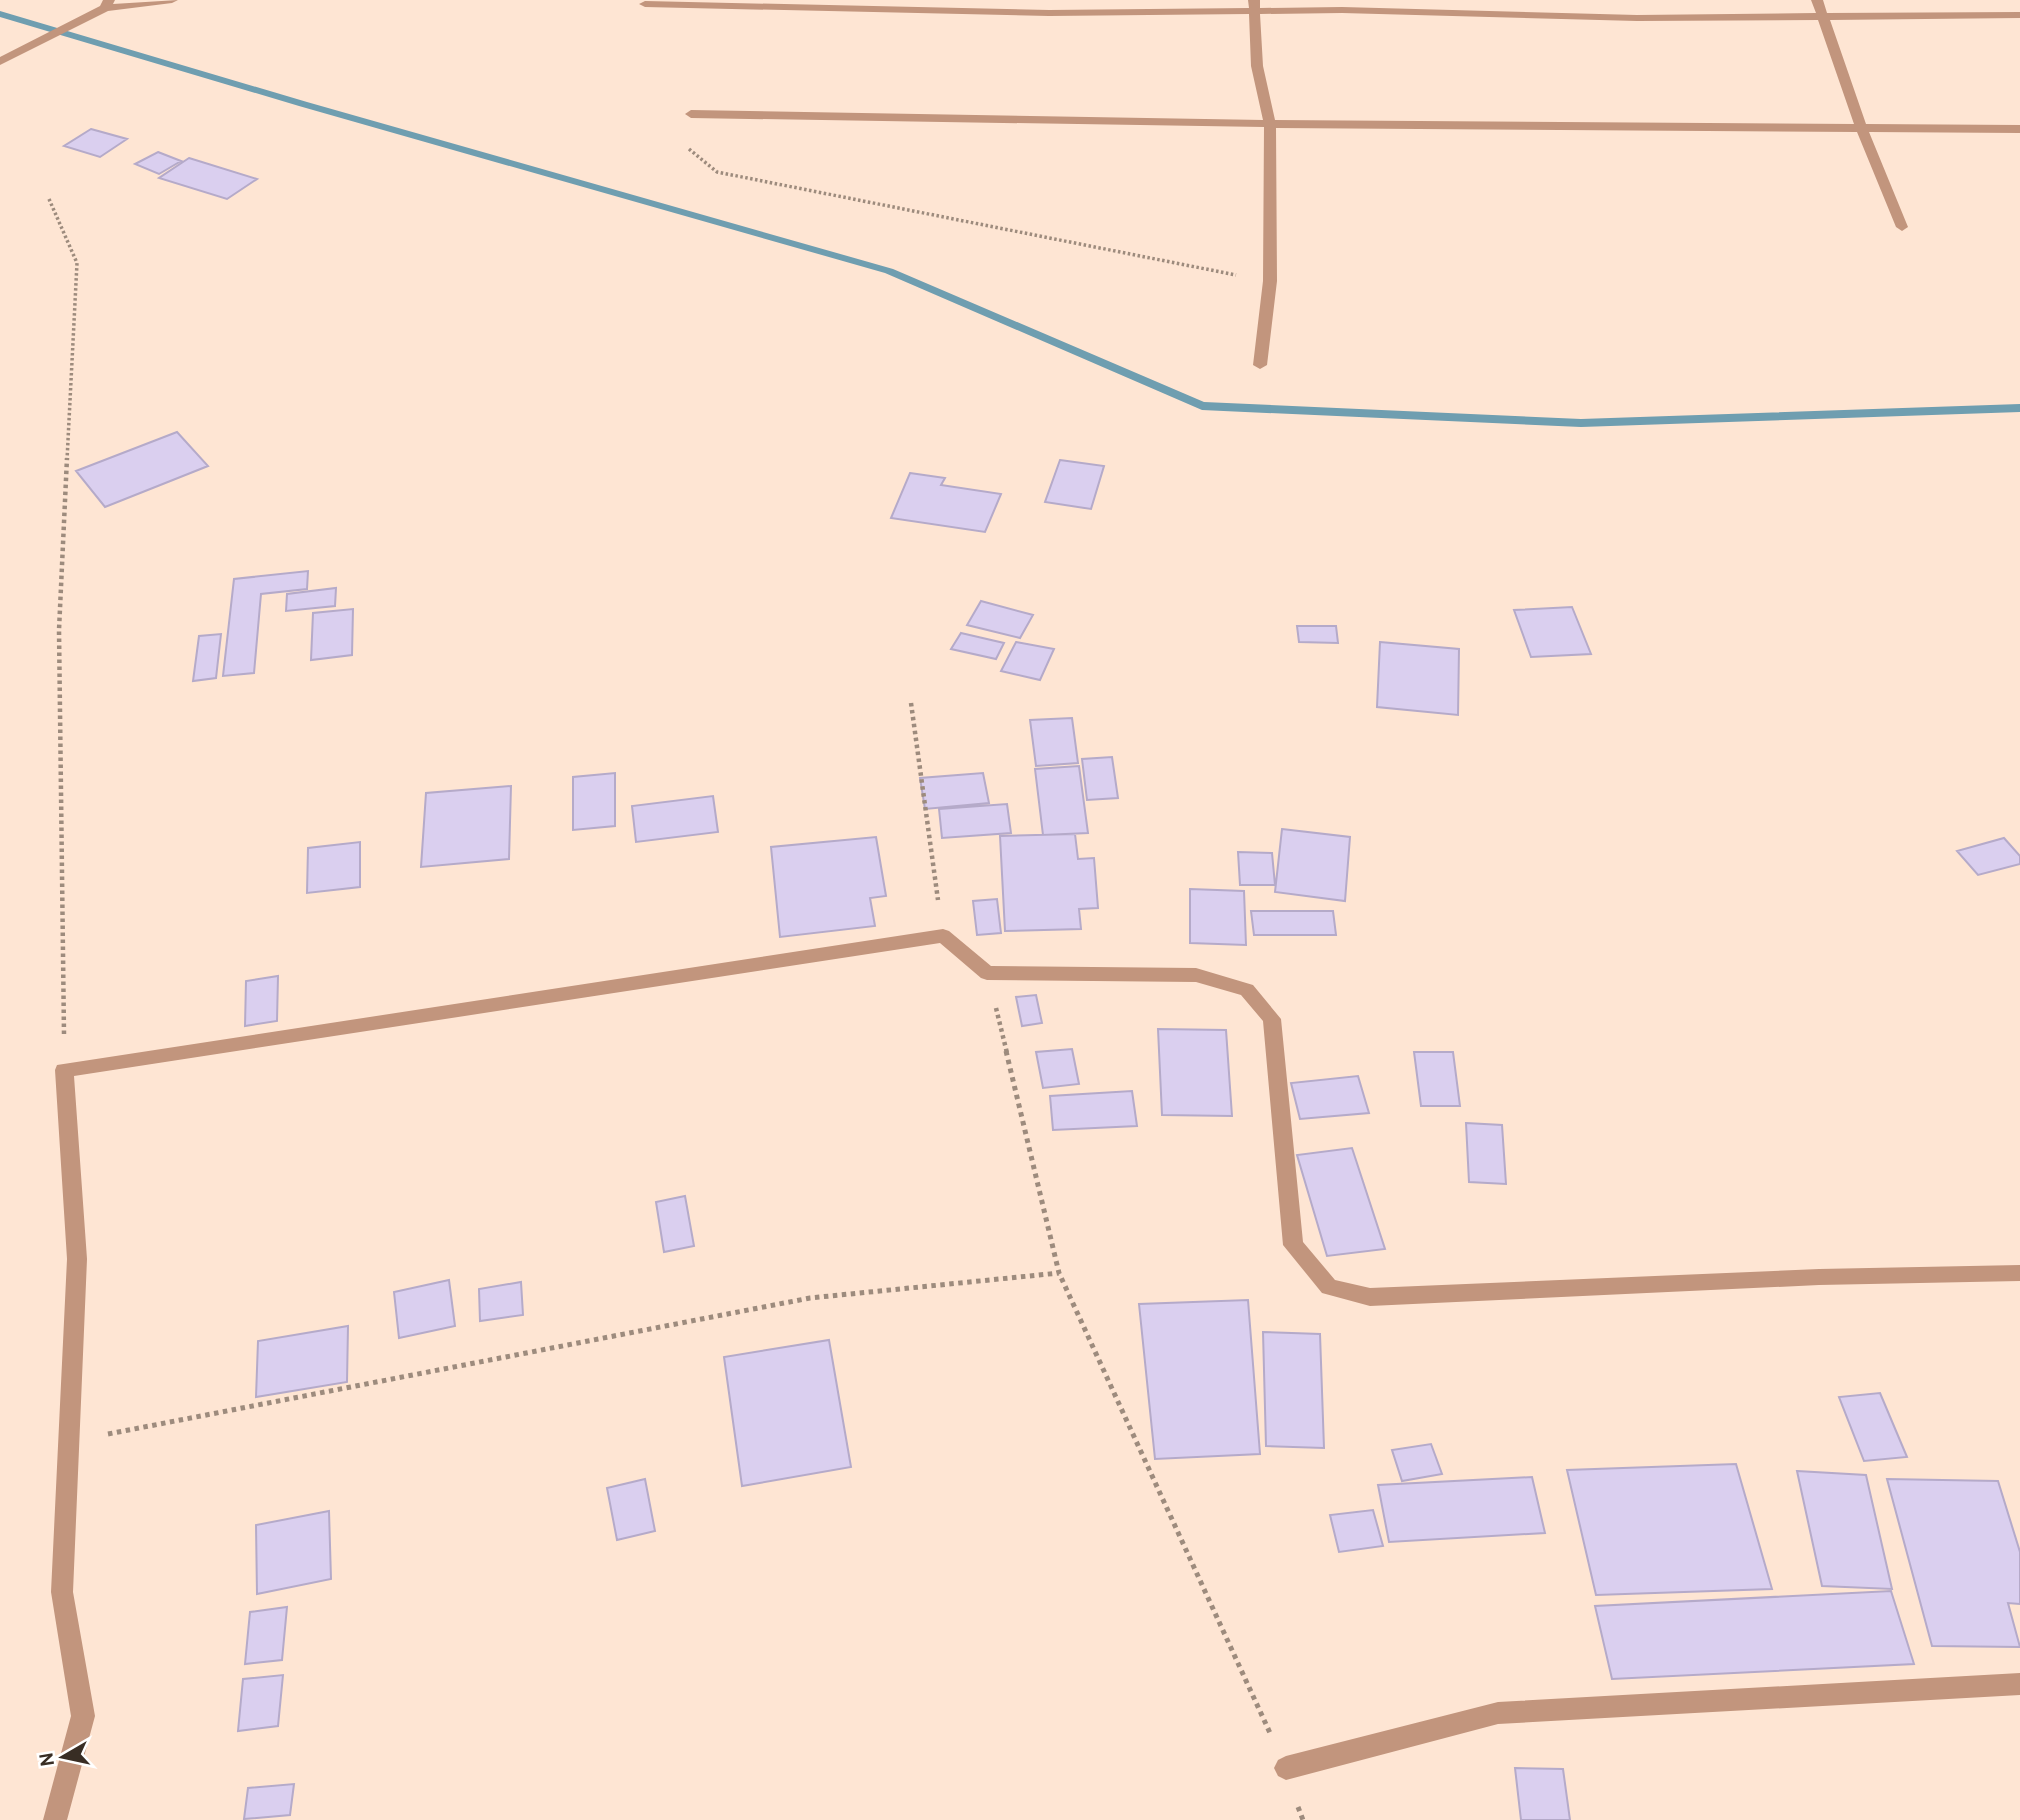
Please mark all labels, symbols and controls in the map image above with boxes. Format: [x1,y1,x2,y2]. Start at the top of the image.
north arrow [28,1722,98,1792]
text: N [35,1751,61,1768]

